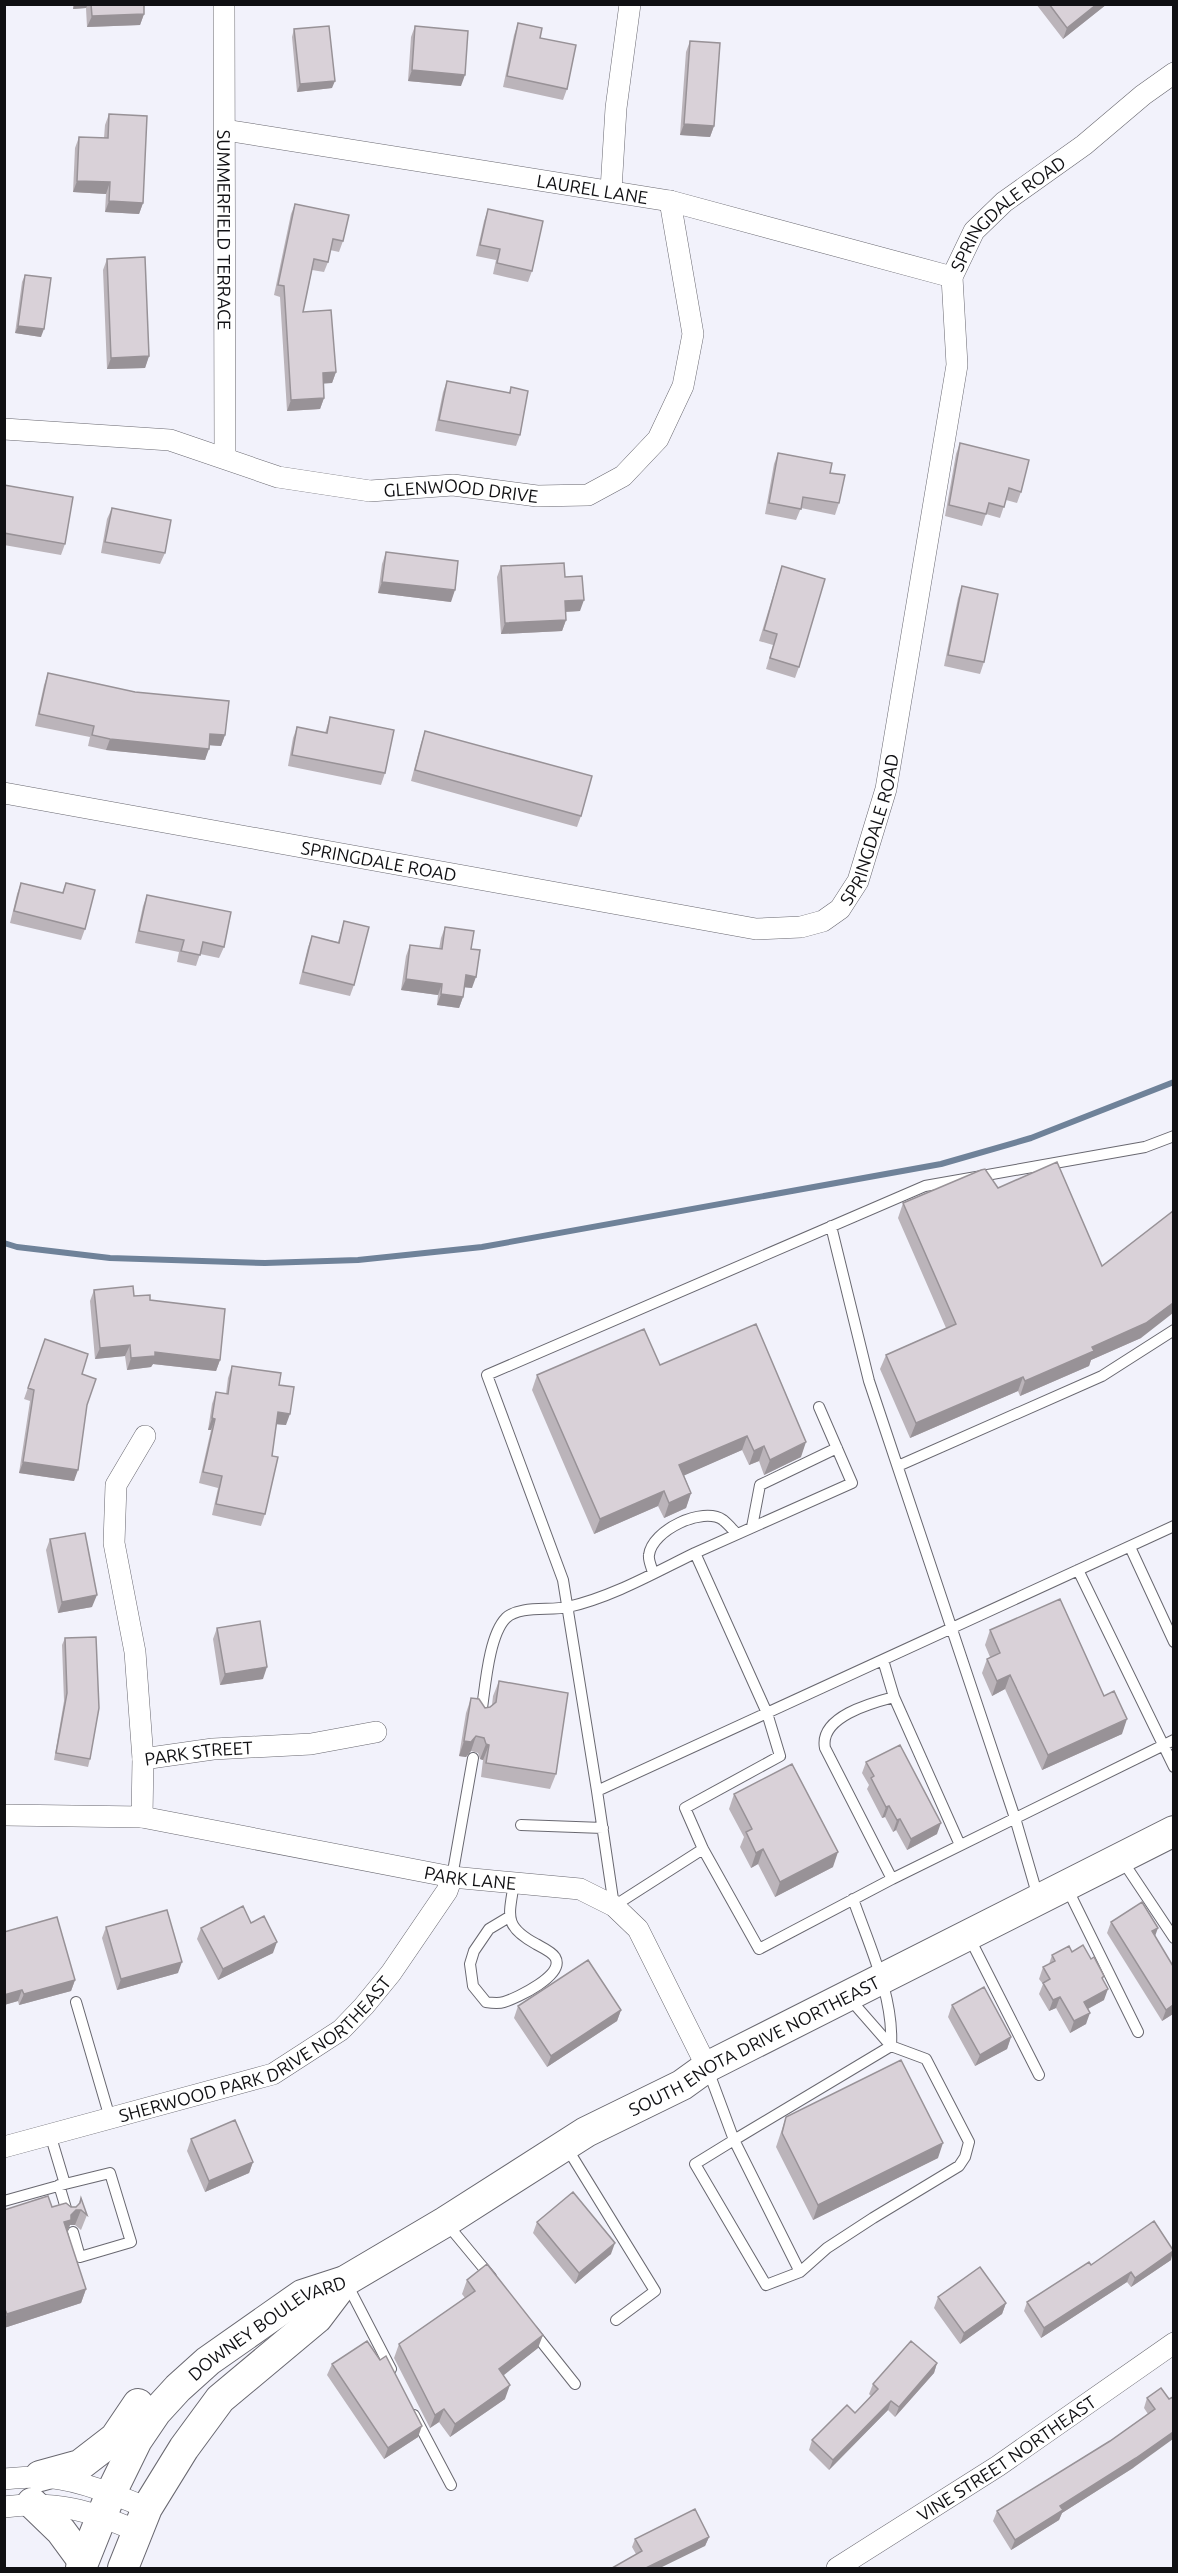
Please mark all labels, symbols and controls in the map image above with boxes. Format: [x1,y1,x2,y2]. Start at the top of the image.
street label: SUMMERFIELD TERRACE [214,130,235,330]
street label: SPRINGDALE ROAD [946,152,1069,274]
street label: LAUREL LANE [535,170,650,207]
street label: GLENWOOD DRIVE [383,475,540,506]
street label: SPRINGDALE ROAD [835,752,902,908]
street label: SPRINGDALE ROAD [299,837,458,885]
street label: PARK STREET [143,1737,253,1769]
street label: PARK LANE [423,1862,517,1893]
street label: SHERWOOD PARK DRIVE NORTHEAST [117,1972,394,2125]
street label: SOUTH ENOTA DRIVE NORTHEAST [625,1972,882,2120]
street label: DOWNEY BOULEVARD [184,2271,348,2384]
street label: VINE STREET NORTHEAST [913,2391,1099,2525]

